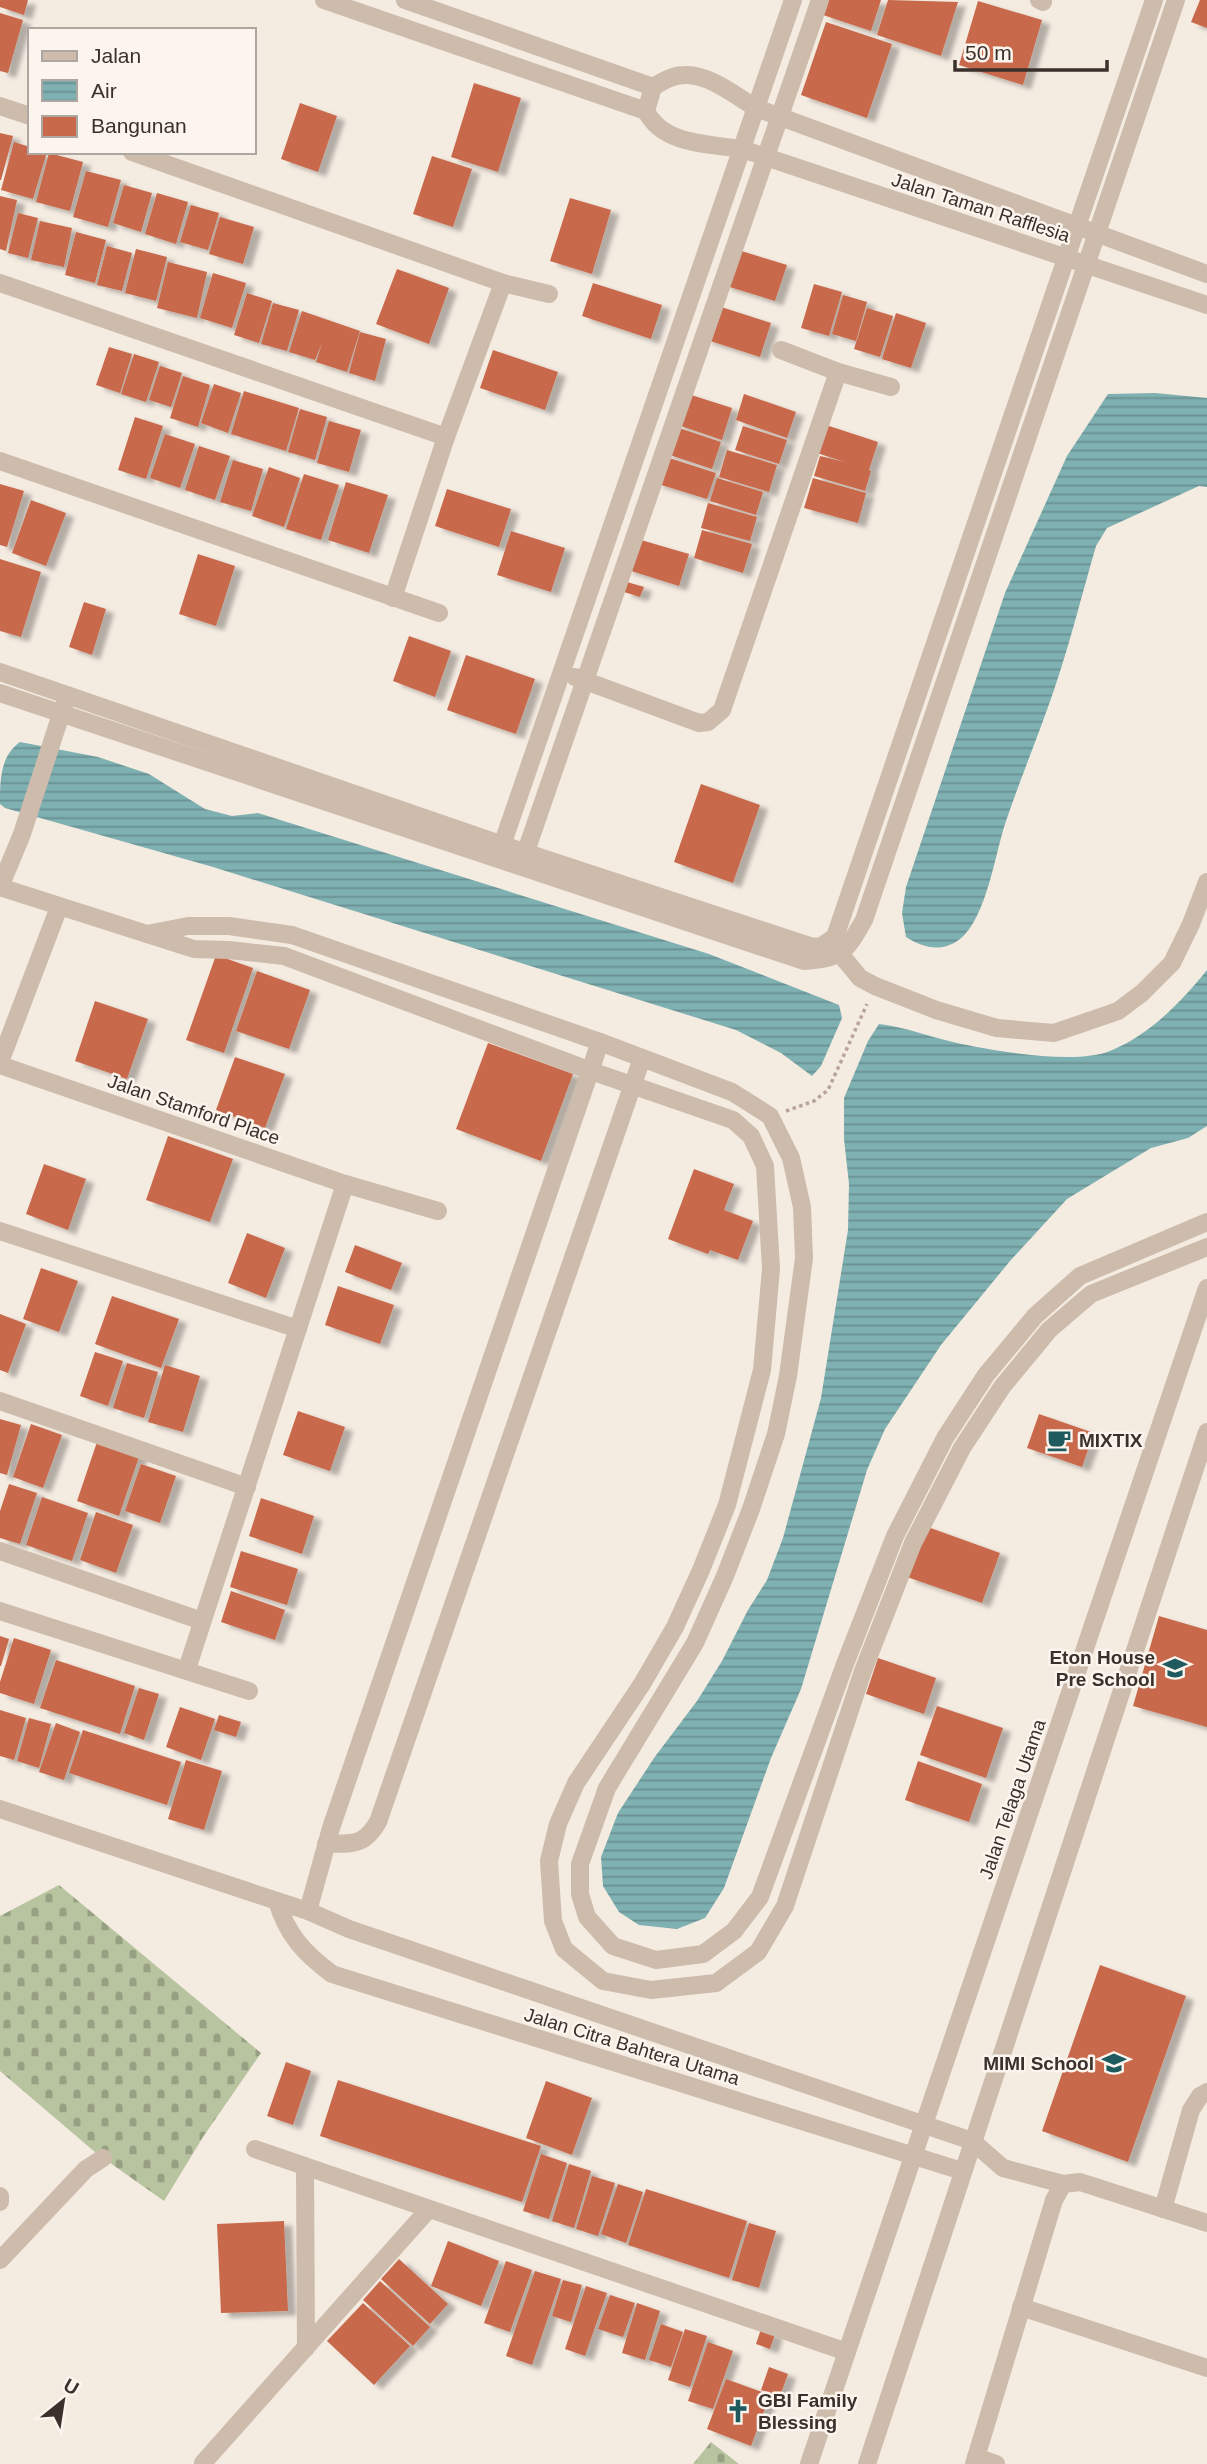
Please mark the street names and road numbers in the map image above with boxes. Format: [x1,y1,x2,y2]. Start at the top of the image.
street label: Jalan Taman Rafflesia [889,169,1073,246]
street label: Jalan Stamford Place [105,1070,283,1149]
street label: Jalan Telaga Utama [975,1716,1050,1882]
street label: Jalan Citra Bahtera Utama [522,2004,742,2089]

